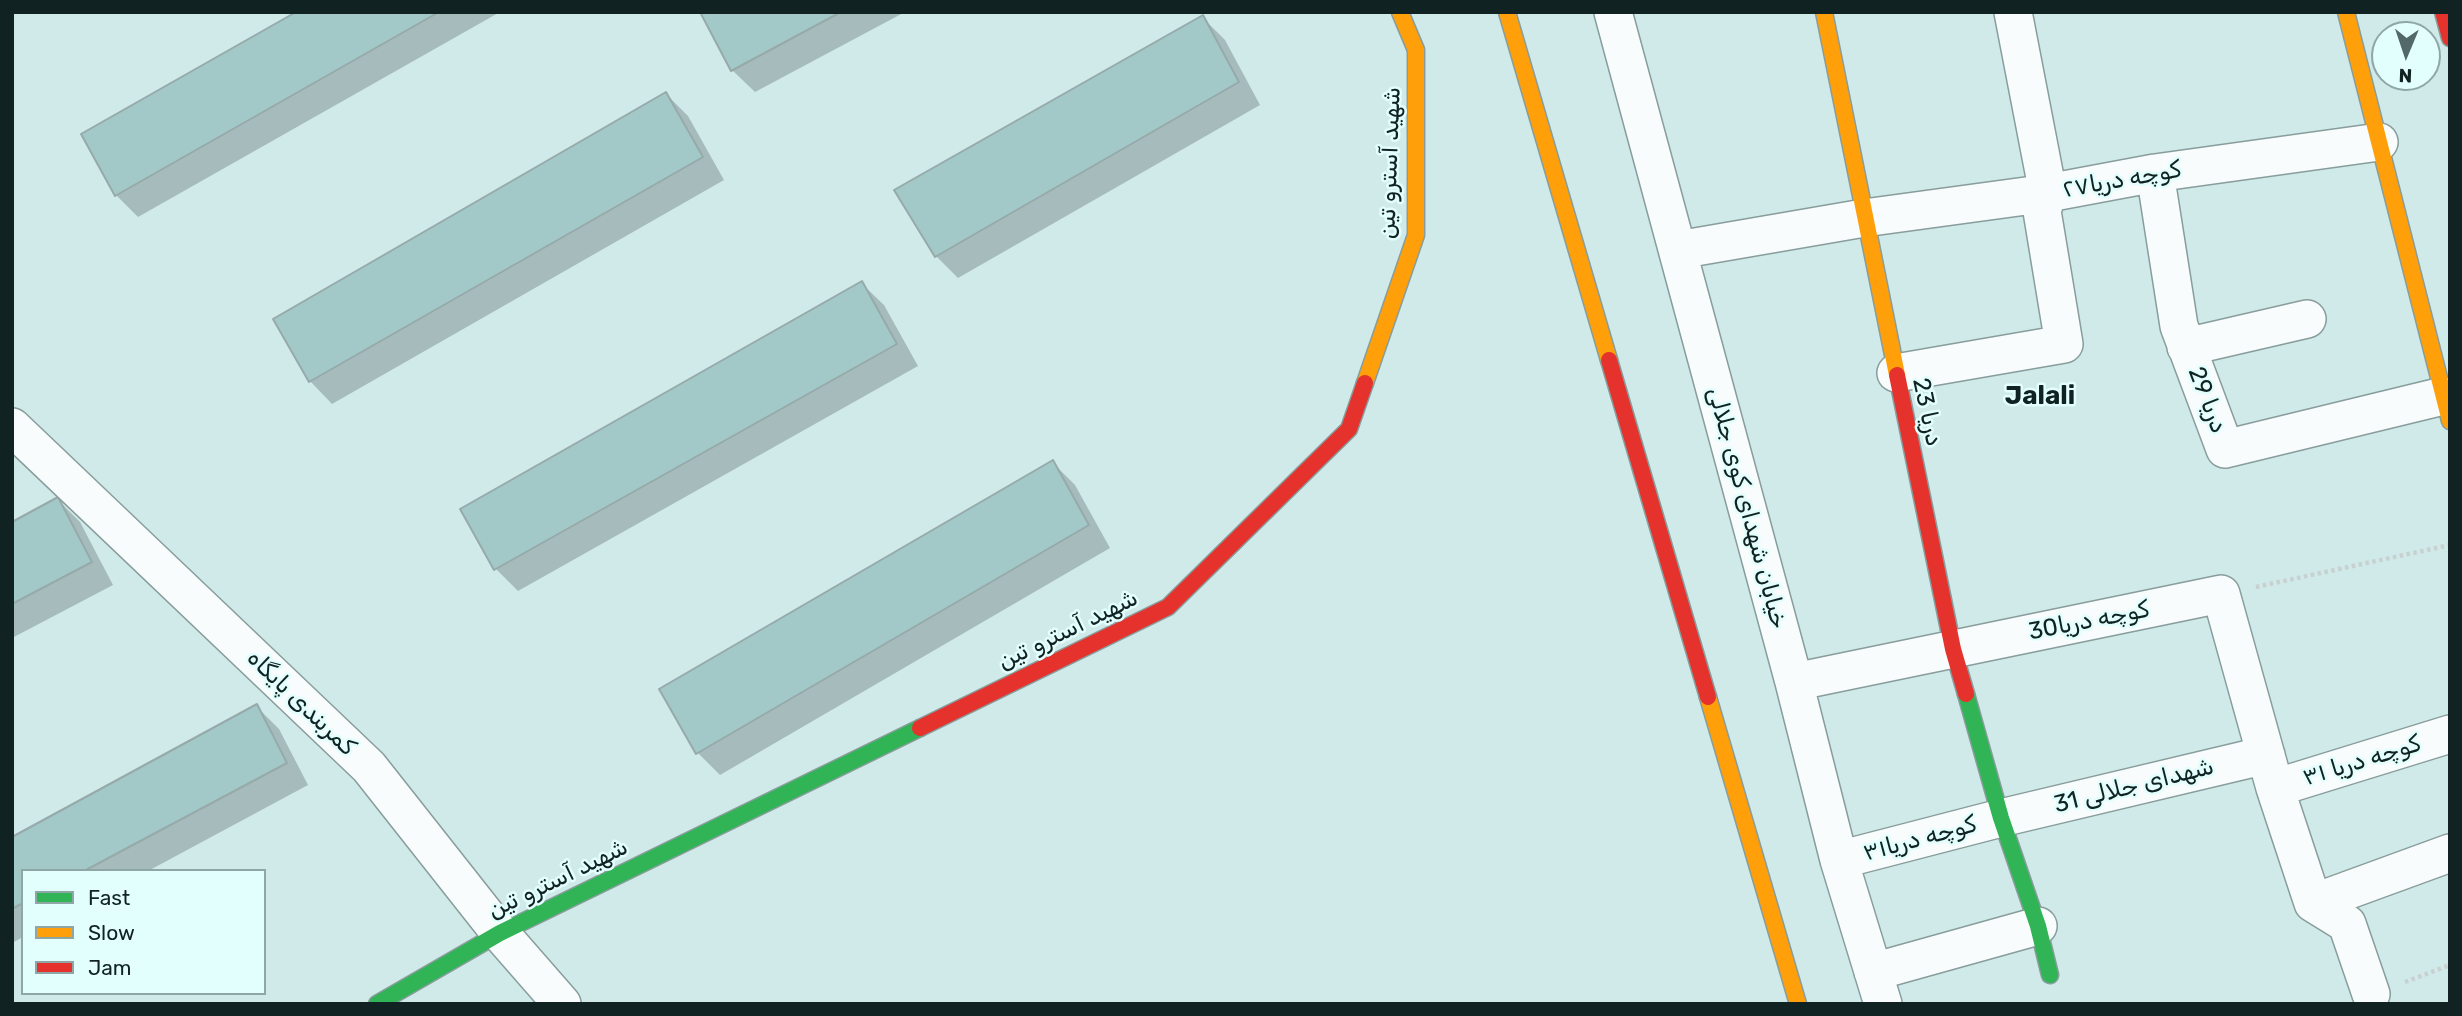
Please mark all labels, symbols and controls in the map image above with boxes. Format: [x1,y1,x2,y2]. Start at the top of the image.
north arrow [2371,21,2441,91]
text: N [2398,64,2413,87]
street label: شهید آسترو تین [1373,86,1407,240]
street label: کوچه دریا۲۷ [2061,155,2183,205]
street label: دریا 29 [2181,363,2233,437]
street label: دریا 23 [1906,375,1948,449]
district label: Jalali [2005,380,2075,412]
street label: خیابان شهدای کوی جلالی [1701,384,1793,632]
street label: شهید آسترو تین [993,584,1143,676]
street label: کوچه دریا30 [2026,595,2152,647]
street label: کمربندی پایگاه [241,644,361,762]
street label: کوچه دریا ۳۱ [2300,729,2424,793]
street label: شهدای جلالی 31 [2051,752,2217,820]
street label: کوچه دریا۳۱ [1860,810,1980,868]
street label: شهید آسترو تین [483,833,633,925]
legend [21,869,266,995]
text: Fast [88,885,130,910]
text: Slow [88,920,135,945]
text: Jam [88,955,132,980]

